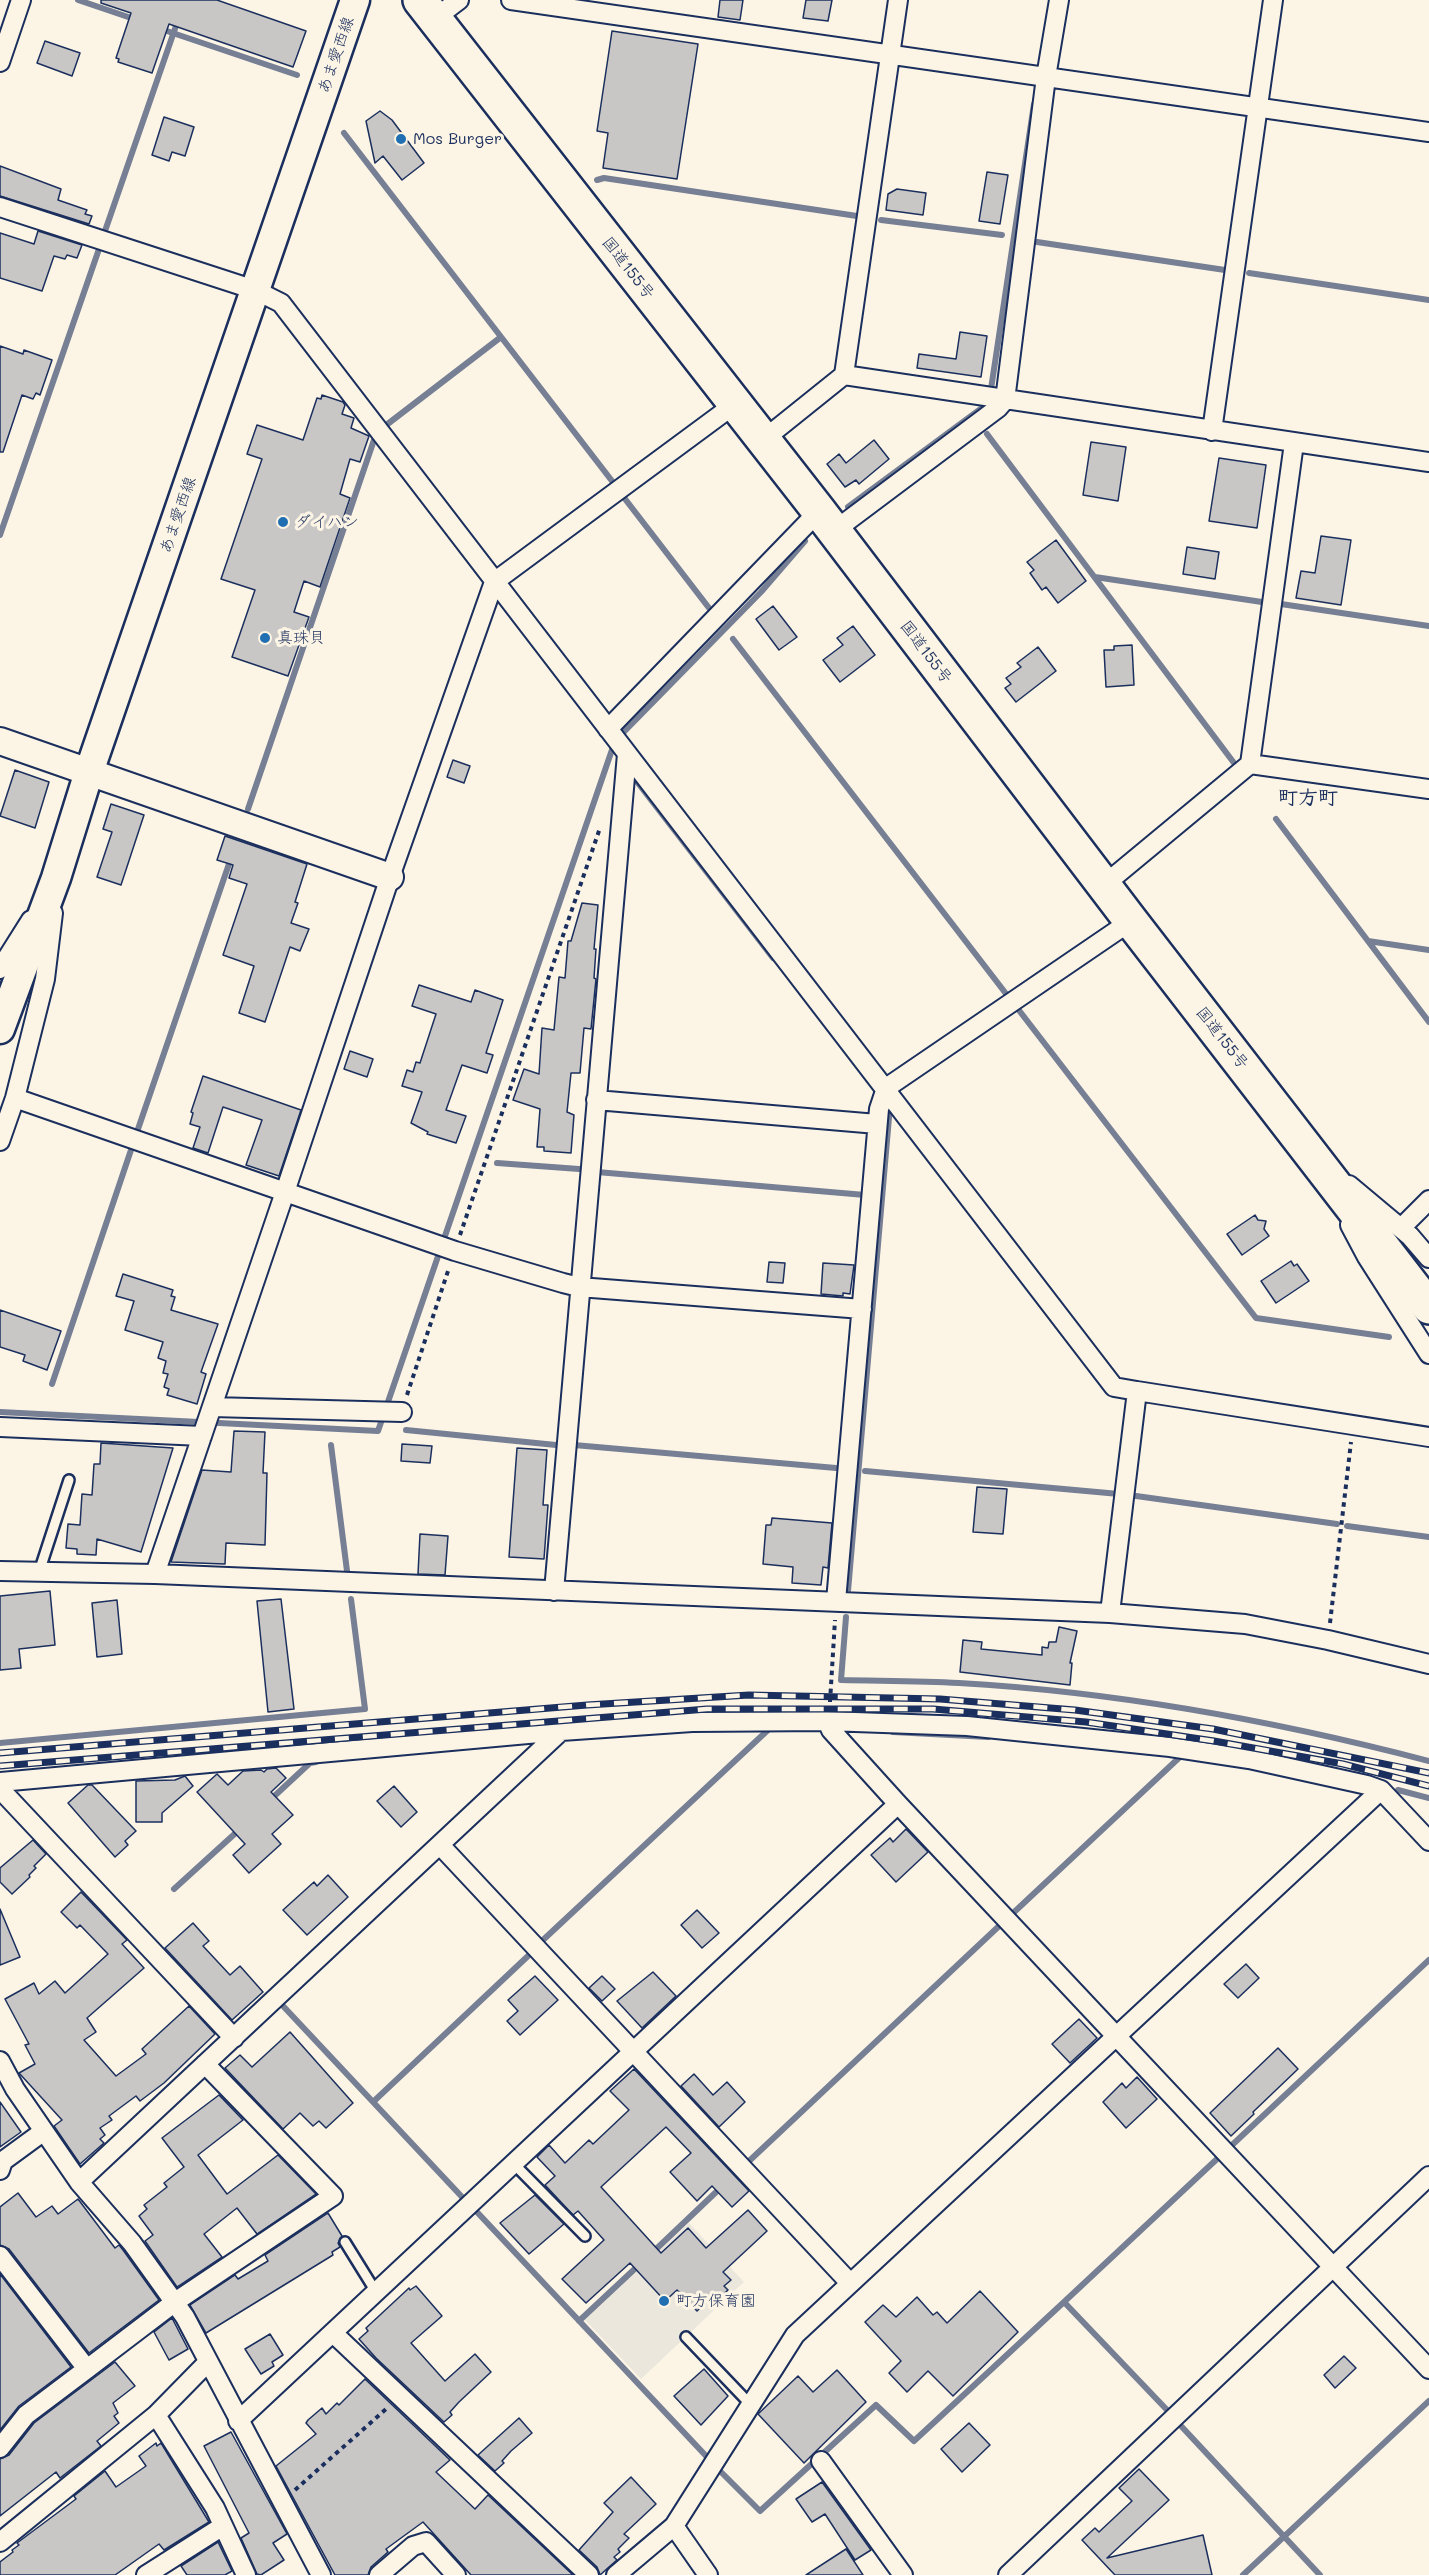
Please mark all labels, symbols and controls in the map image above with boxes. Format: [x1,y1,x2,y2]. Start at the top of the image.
street label: あま愛西線 [314,14,358,96]
place label: Mos Burger [413,129,502,149]
marker: Mos Burger [394,132,408,146]
street label: 国道155号 [598,233,658,303]
street label: あま愛西線 [156,474,200,556]
place label: ダイハン [295,512,359,532]
marker: ダイハン [276,515,290,529]
street label: 国道155号 [896,617,956,687]
place label: 真珠貝 [277,628,325,648]
marker: 真珠貝 [258,631,272,645]
district label: 町方町 [1278,786,1338,810]
street label: 国道155号 [1192,1003,1252,1073]
place label: 町方保育園 [676,2291,756,2311]
marker: 町方保育園 [657,2294,671,2308]

